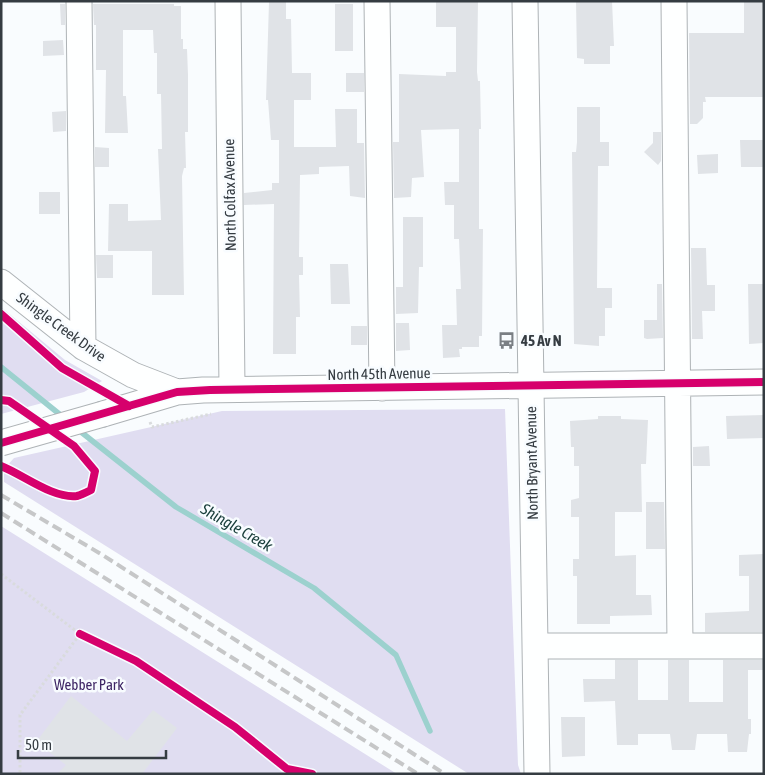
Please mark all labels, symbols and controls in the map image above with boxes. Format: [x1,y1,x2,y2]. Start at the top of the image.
street label: North Colfax Avenue [220,139,239,251]
street label: Shingle Creek Drive [13,289,109,365]
bus stop icon: 45 Av N [497,331,517,351]
place label: 45 Av N [520,332,562,349]
street label: North 45th Avenue [327,364,431,383]
street label: North Bryant Avenue [522,406,541,520]
water label: Shingle Creek [197,499,277,556]
park label: Webber Park [54,676,124,693]
scale bar [18,728,165,760]
text: 50 m [25,736,52,753]

